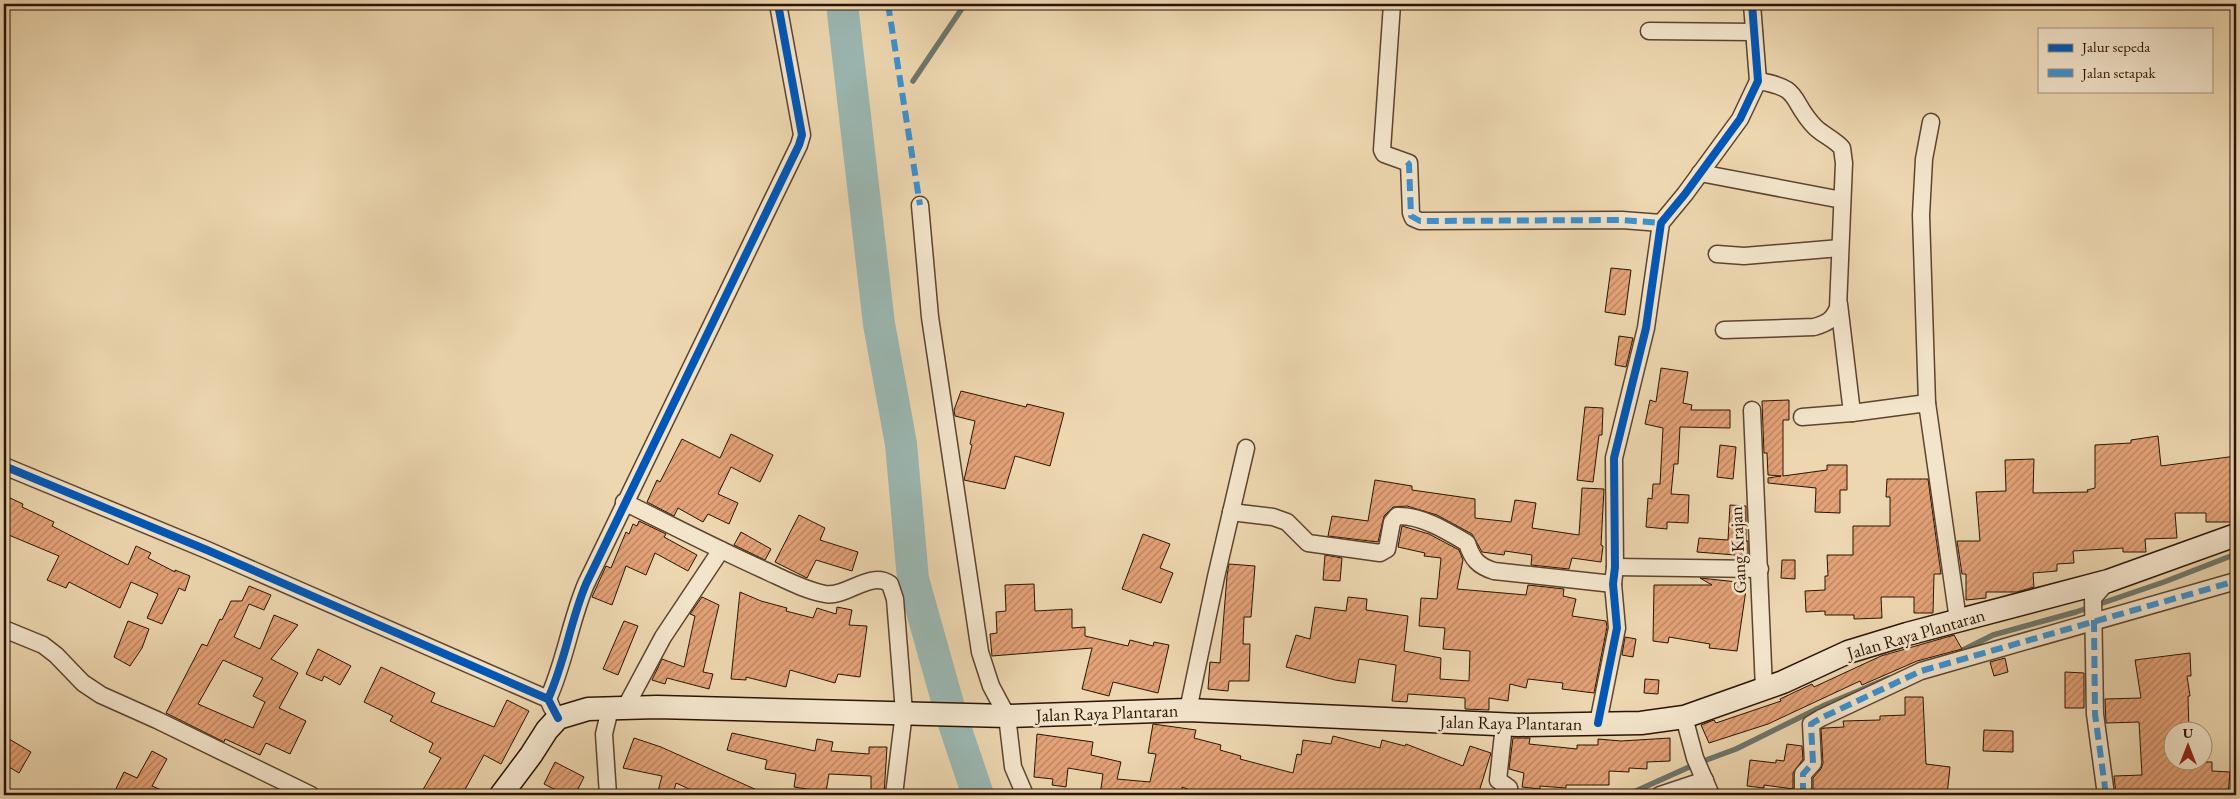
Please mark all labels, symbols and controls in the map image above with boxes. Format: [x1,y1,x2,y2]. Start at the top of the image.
legend [2038,28,2212,92]
text: Jalur sepeda [2080,37,2150,56]
text: Jalan setapak [2080,63,2156,82]
street label: Gang Krajan [1724,505,1751,594]
street label: Jalan Raya Plantaran [1842,603,1988,665]
street label: Jalan Raya Plantaran [1033,699,1179,727]
street label: Jalan Raya Plantaran [1438,710,1583,735]
north arrow [2162,722,2212,772]
text: U [2183,724,2194,742]

